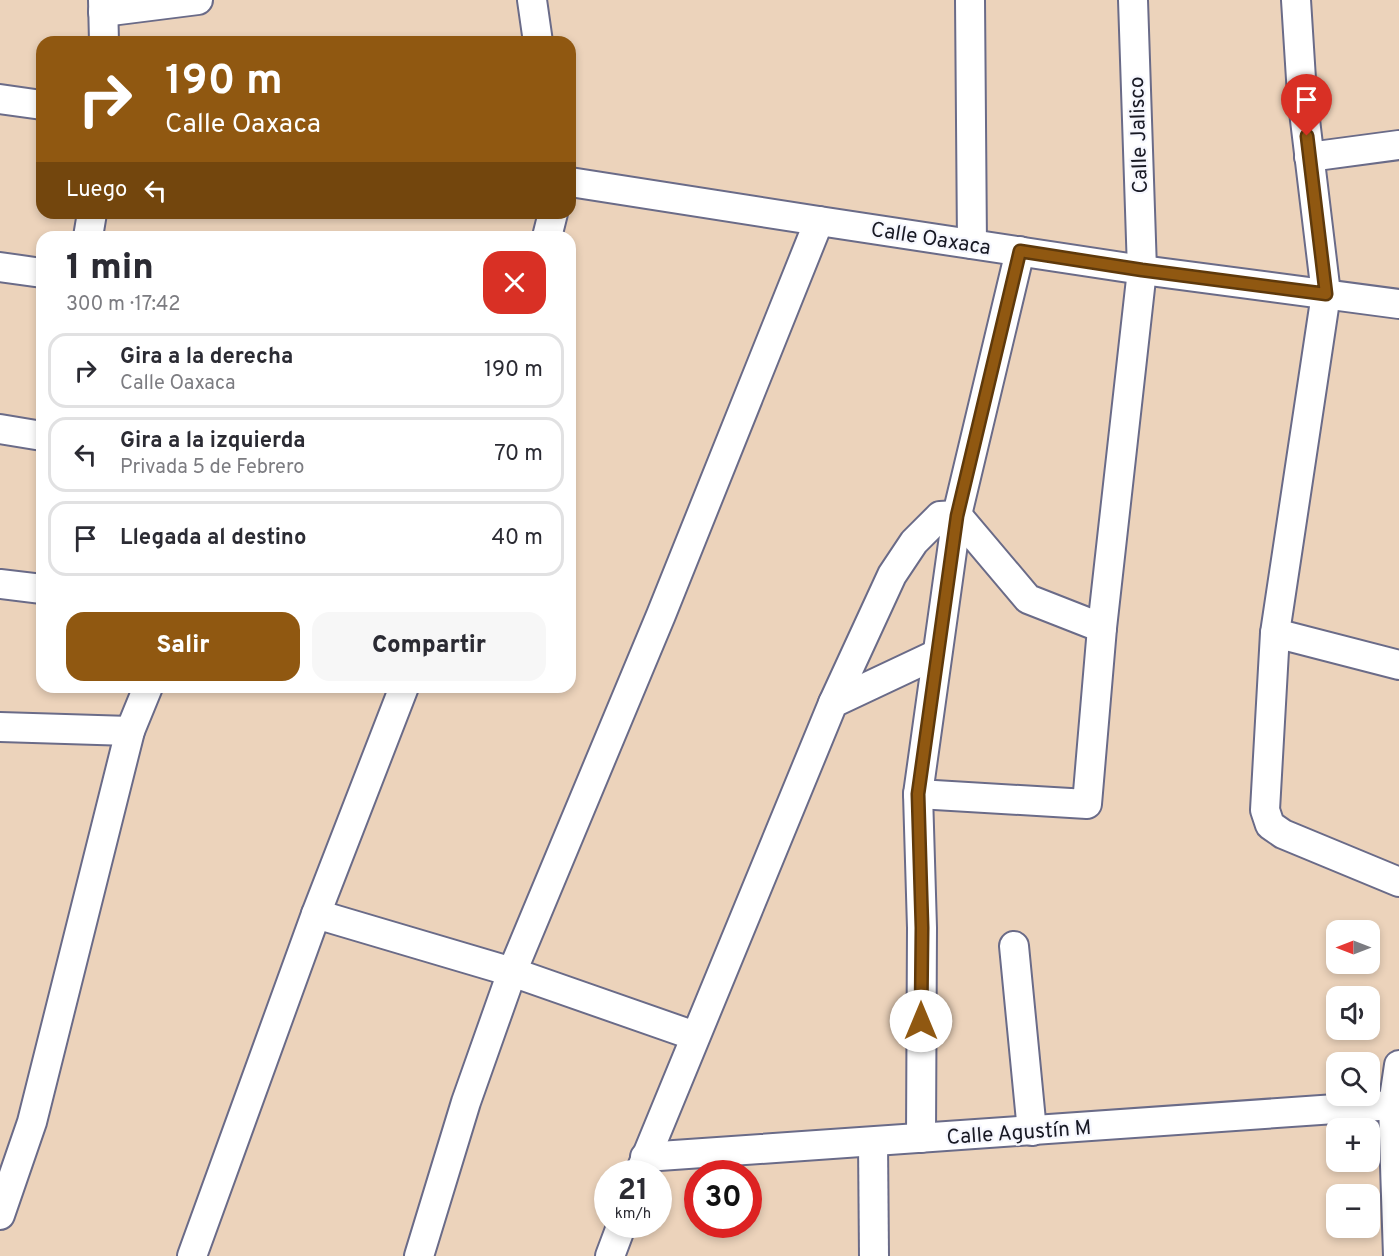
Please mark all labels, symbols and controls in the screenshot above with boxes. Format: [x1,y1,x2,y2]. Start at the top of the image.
text: 190 m [165,56,283,109]
icon: right [66,60,144,138]
pin [1281,74,1332,136]
street label: Calle Jalisco [1124,76,1155,194]
icon: arrive [1290,83,1323,116]
text: Calle Oaxaca [165,108,321,142]
icon: left [139,174,172,207]
text: Luego [66,177,127,204]
street label: Calle Oaxaca [869,217,993,262]
text: 1 min [66,246,154,292]
button: close [483,251,546,314]
text: 300 m · 17:42 [66,292,181,318]
text: Gira a la derecha [120,344,293,371]
icon: right [69,354,102,387]
text: 190 m [484,357,543,384]
text: Calle Oaxaca [120,371,235,397]
text: Gira a la izquierda [120,428,306,455]
icon: left [69,438,102,471]
text: 70 m [494,441,543,468]
text: Privada 5 de Febrero [120,455,305,481]
icon: arrive [69,522,102,555]
text: Llegada al destino [120,525,306,552]
text: 40 m [491,525,543,552]
button: Salir [66,612,300,681]
button: Compartir [312,612,546,681]
north arrow [1326,920,1380,974]
map controls [1326,920,1380,1238]
button: sound [1326,986,1380,1040]
position arrow [889,989,953,1053]
button: search [1326,1052,1380,1106]
street label: Calle Agustín M [946,1115,1093,1152]
button: + [1326,1118,1380,1172]
speed limit sign: 30 [684,1160,762,1238]
text: 21 [618,1173,648,1210]
button: − [1326,1184,1380,1238]
text: km/h [615,1205,651,1224]

